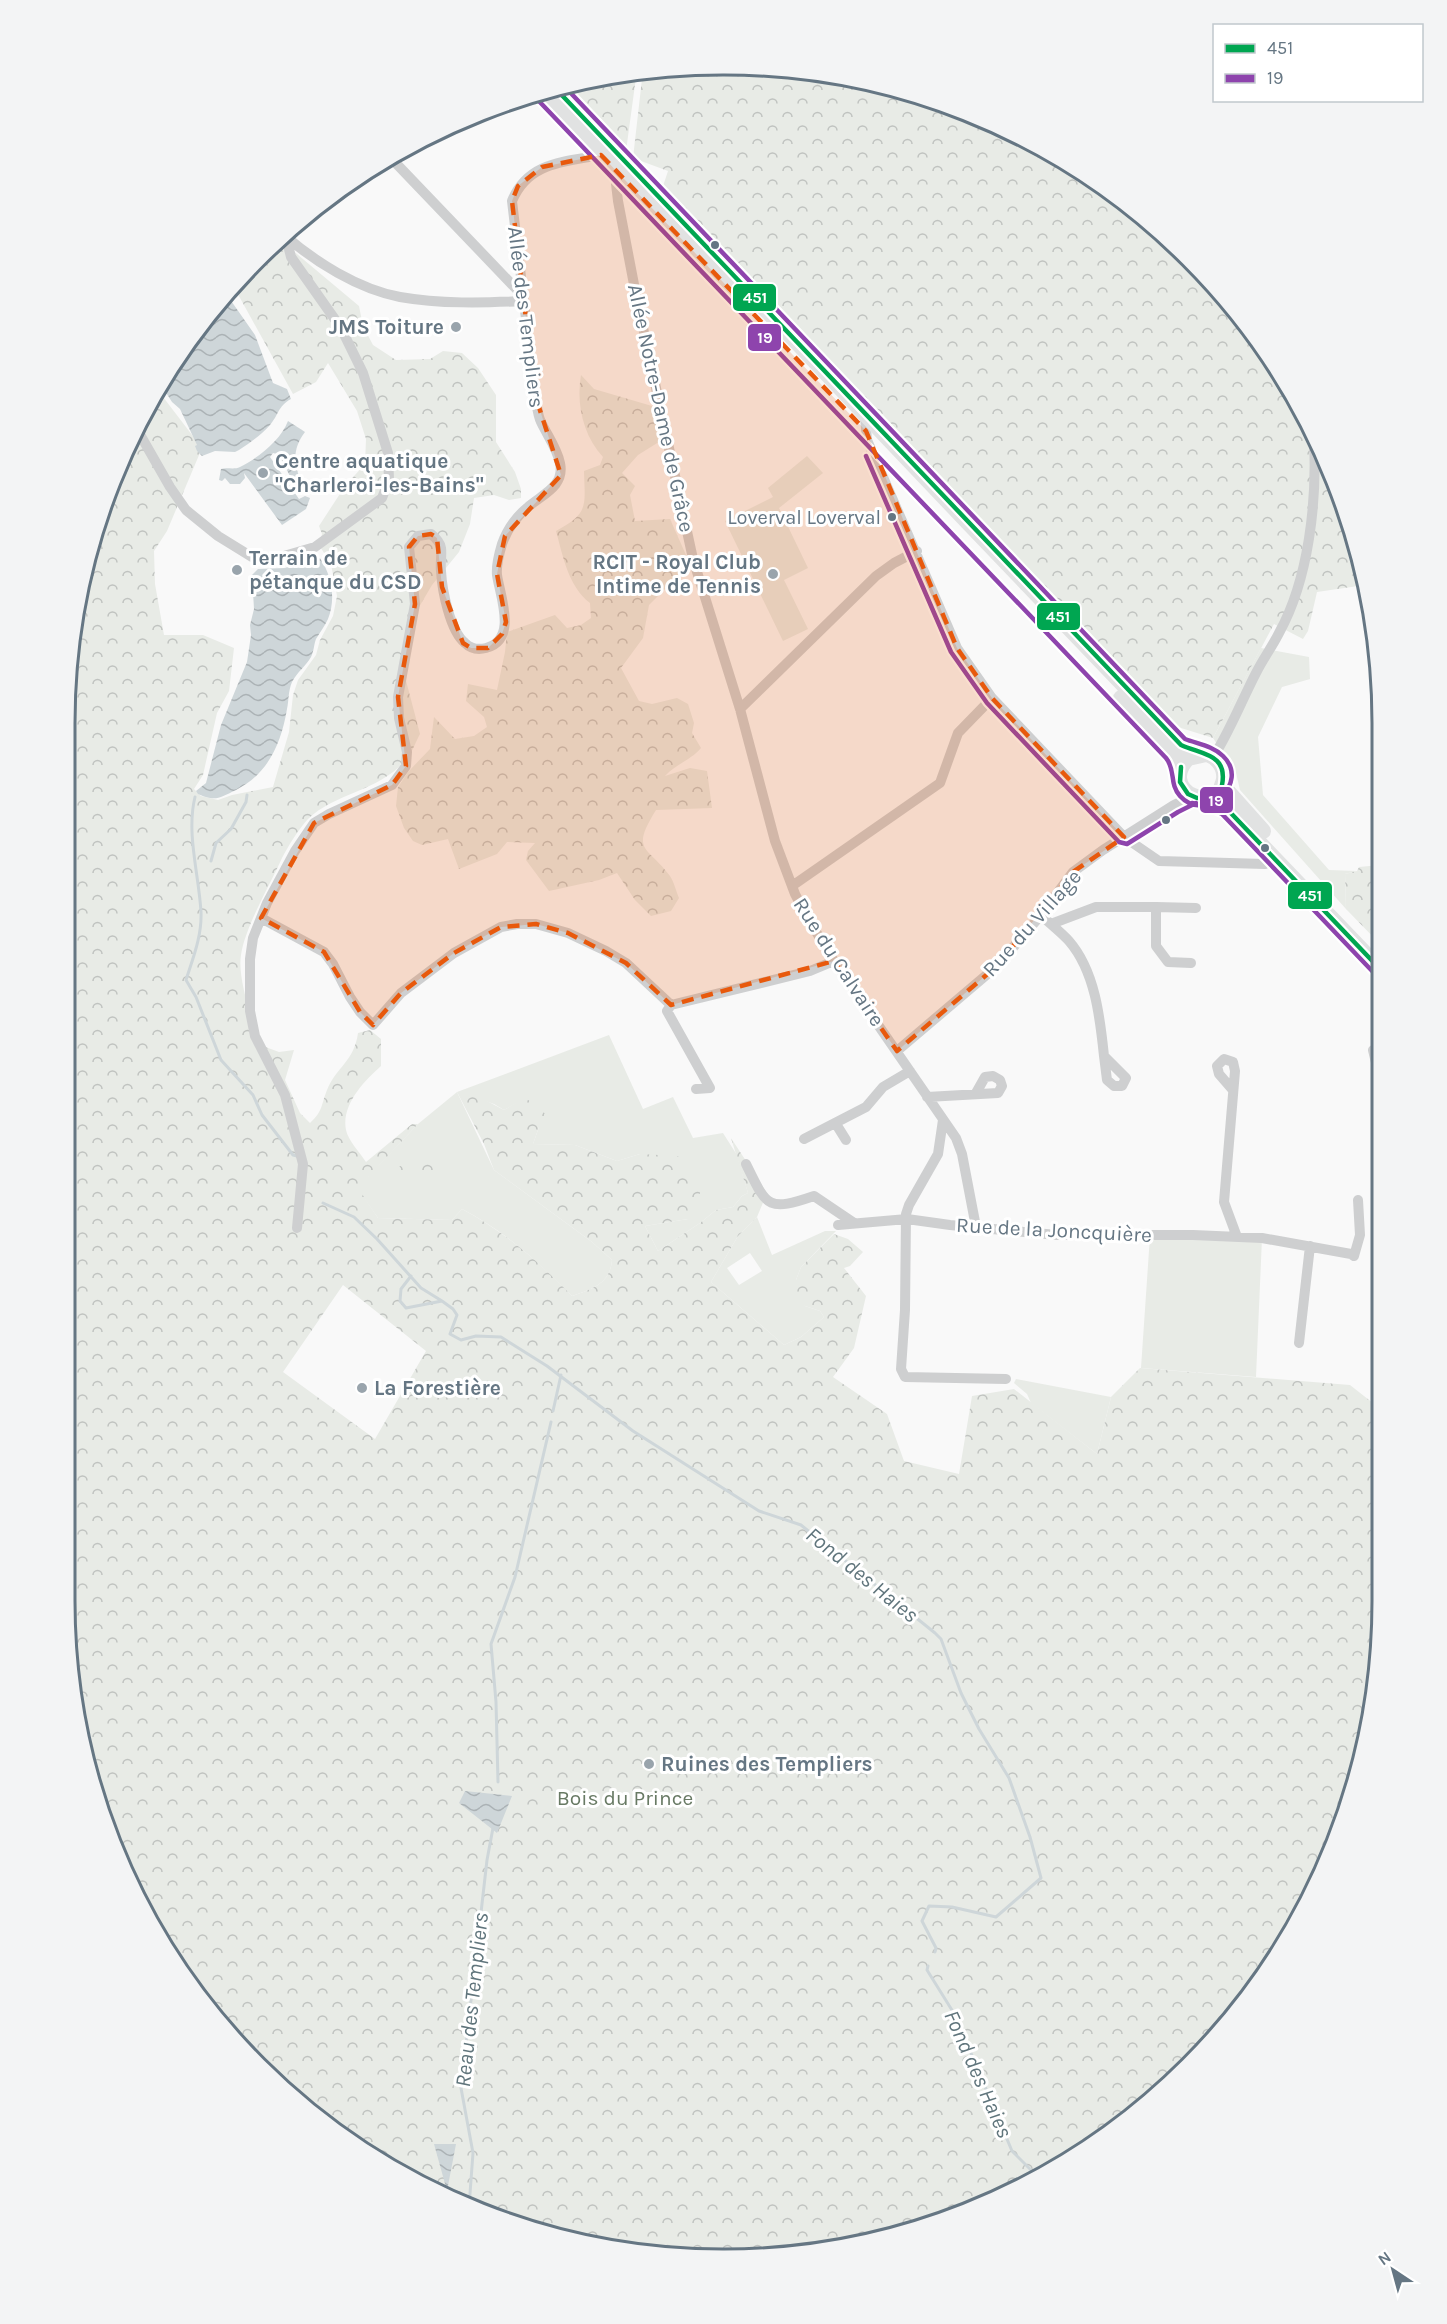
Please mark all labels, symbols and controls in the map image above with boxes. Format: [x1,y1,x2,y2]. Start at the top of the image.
legend [1213,24,1423,102]
text: 451 [1267,37,1293,59]
text: 19 [1267,67,1283,89]
street label: Allée des Templiers [503,225,549,409]
unlabelled marker [709,239,721,251]
street label: Allée Notre-Dame de Grâce [623,282,699,534]
line badge: 451 [732,283,777,312]
text: 451 [743,288,767,307]
place label: JMS Toiture [329,315,444,339]
marker: JMS Toiture [449,320,463,334]
line badge: 19 [747,323,782,352]
text: 19 [757,328,773,347]
place label: Centre aquatique "Charleroi-les-Bains" [275,449,484,497]
marker: Centre aquatique "Charleroi-les-Bains" [256,466,270,480]
place label: Loverval Loverval [727,506,881,529]
marker: Loverval Loverval [886,511,898,523]
place label: Terrain de pétanque du CSD [249,546,422,595]
place label: RCIT - Royal Club Intime de Tennis [592,550,761,598]
marker: Terrain de pétanque du CSD [230,563,244,577]
marker: RCIT - Royal Club Intime de Tennis [766,567,780,581]
line badge: 451 [1036,602,1081,631]
text: 451 [1046,607,1070,626]
line badge: 19 [1199,786,1234,814]
text: 19 [1208,791,1224,810]
unlabelled marker [1160,814,1172,826]
unlabelled marker [1259,842,1271,854]
street label: Rue du Village [978,865,1086,981]
line badge: 451 [1287,881,1333,910]
text: 451 [1298,886,1322,905]
street label: Rue du Calvaire [788,893,890,1031]
street label: Rue de la Joncquière [956,1213,1152,1247]
place label: La Forestière [374,1376,501,1400]
marker: La Forestière [355,1381,369,1395]
water label: Fond des Haies [801,1522,923,1628]
place label: Ruines des Templiers [661,1752,873,1776]
marker: Ruines des Templiers [642,1757,656,1771]
park label: Bois du Prince [557,1786,693,1810]
water label: Reau des Templiers [450,1911,494,2089]
water label: Fond des Haies [938,2006,1018,2142]
north arrow [1363,2240,1423,2300]
text: N [1374,2247,1395,2269]

